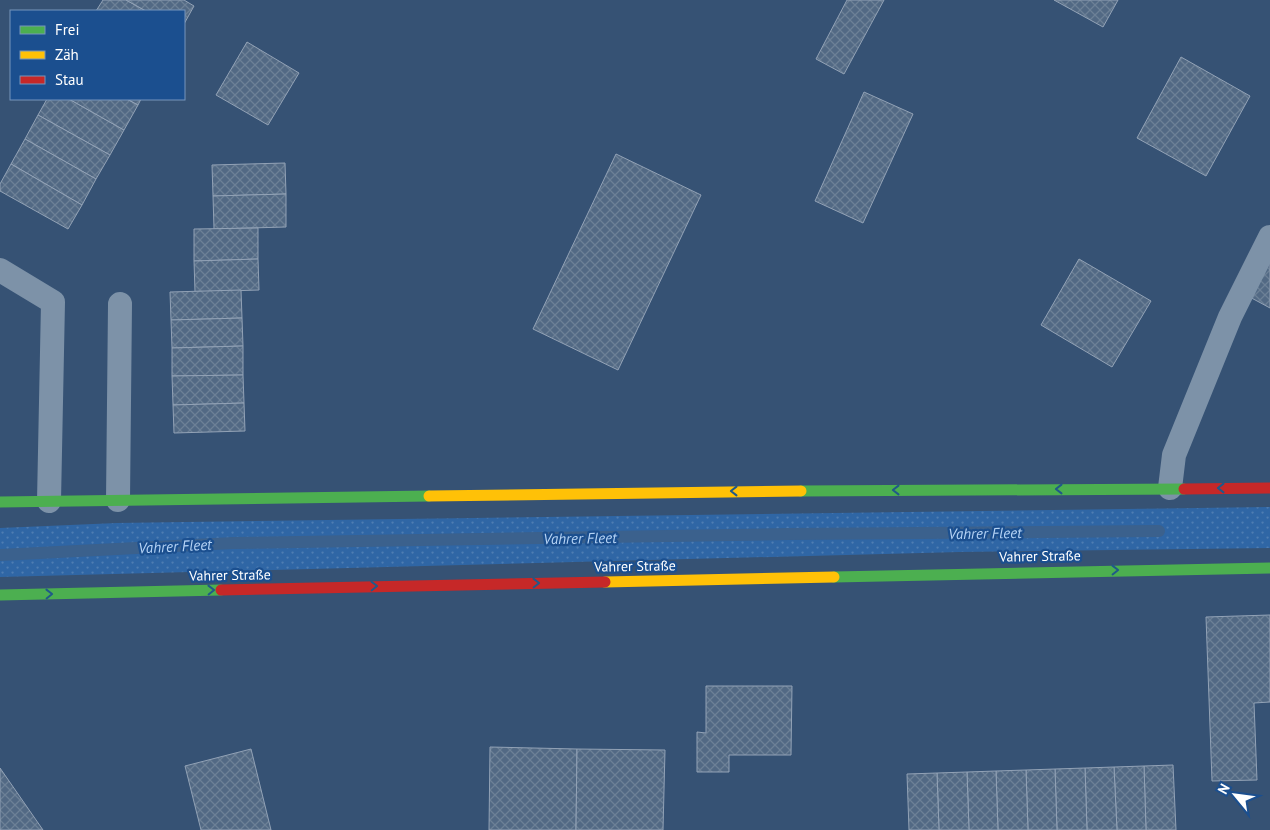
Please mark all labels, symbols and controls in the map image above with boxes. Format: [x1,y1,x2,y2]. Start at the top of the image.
legend [10,10,185,100]
text: Frei [55,20,80,39]
text: Zäh [55,45,79,64]
text: Stau [55,70,84,89]
one-way arrow [1217,483,1225,493]
one-way arrow [1055,484,1062,494]
one-way arrow [892,485,900,495]
one-way arrow [730,486,738,497]
water label: Vahrer Fleet [948,523,1023,543]
water label: Vahrer Fleet [543,528,618,548]
water label: Vahrer Fleet [138,535,214,557]
street label: Vahrer Straße [998,546,1081,566]
street label: Vahrer Straße [593,556,676,576]
street label: Vahrer Straße [188,565,271,585]
one-way arrow [1111,565,1119,575]
one-way arrow [532,578,540,588]
one-way arrow [370,581,378,592]
one-way arrow [208,585,215,595]
one-way arrow [45,589,53,599]
north arrow [1210,770,1260,820]
text: N [1214,780,1234,797]

